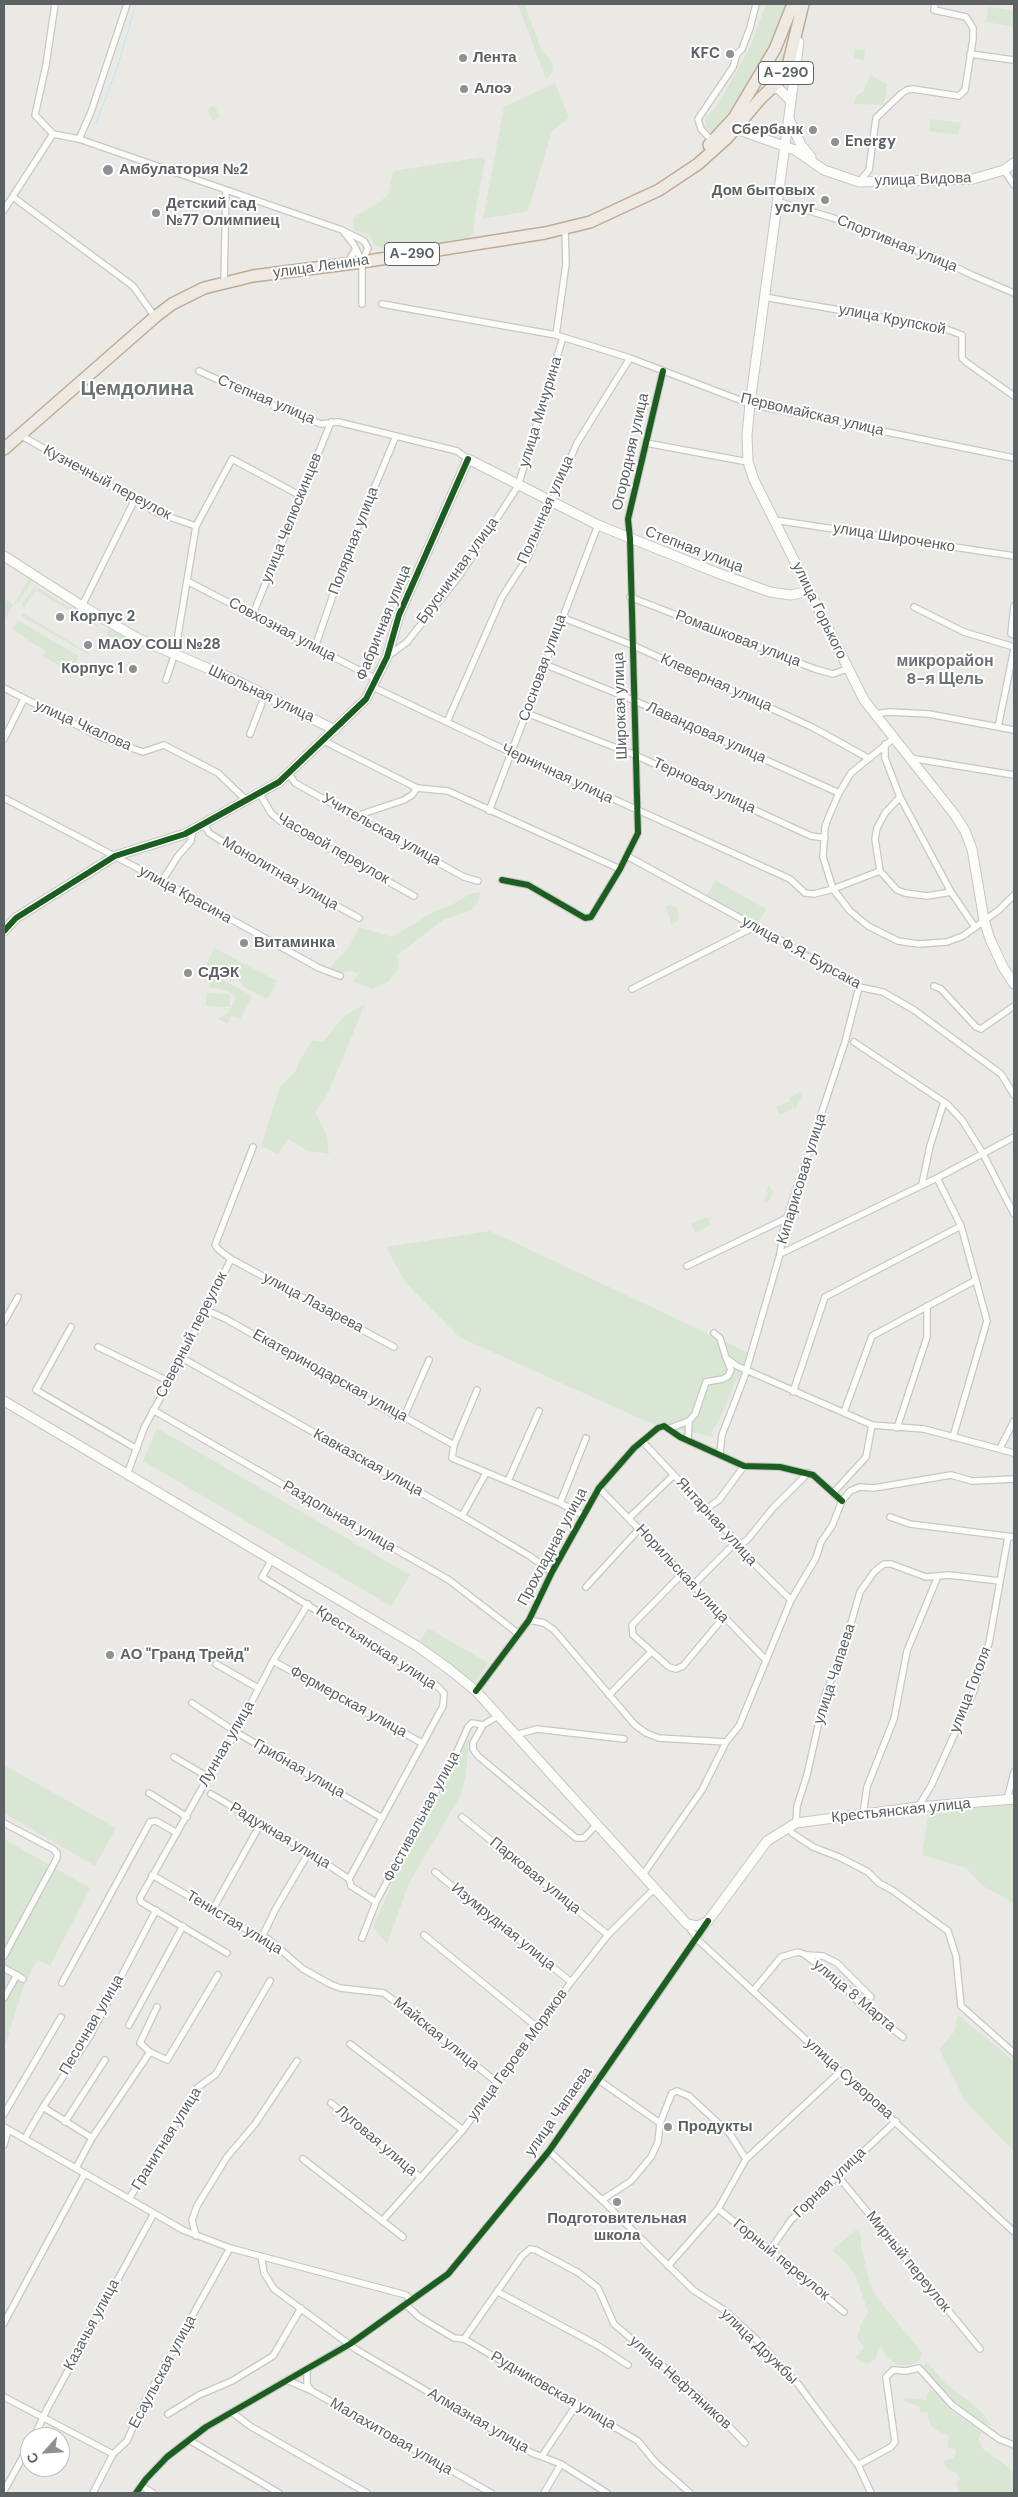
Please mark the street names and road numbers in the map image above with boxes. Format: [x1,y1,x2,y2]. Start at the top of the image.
road number: А-290 [758,62,814,84]
street label: улица Видова [874,169,972,191]
street label: Спортивная улица [834,212,960,276]
road number: А-290 [384,242,440,266]
street label: улица Ленина [272,251,370,283]
street label: улица Крупской [837,301,947,339]
street label: улица Мичурина [516,355,566,469]
street label: Степная улица [215,371,317,429]
street label: Первомайская улица [738,390,886,440]
street label: Огородняя улица [609,392,653,512]
street label: Кузнечный переулок [40,442,174,524]
street label: улица Челюскинцев [258,450,326,586]
street label: Полынная улица [514,453,578,567]
street label: Полярная улица [325,485,383,597]
street label: Брусничная улица [413,514,503,628]
street label: улица Широченко [832,519,956,557]
street label: Степная улица [642,523,746,577]
street label: улица Горького [788,560,850,662]
street label: Фабричная улица [353,563,415,683]
street label: Совхозная улица [225,594,339,666]
street label: Ромашковая улица [673,607,803,671]
street label: Сосновая улица [515,612,571,724]
street label: Клеверная улица [657,650,775,716]
street label: Широкая улица [610,652,632,760]
street label: Школьная улица [205,662,317,726]
street label: улица Чкалова [32,697,134,755]
street label: Лавандовая улица [643,699,769,767]
street label: Черничная улица [498,740,616,808]
street label: Терновая улица [650,754,758,818]
street label: Учительская улица [319,790,443,870]
street label: Часовой переулок [274,809,392,889]
street label: Монолитная улица [219,833,341,915]
street label: улица Красина [136,862,234,928]
street label: улица Ф.Я. Бурсака [738,913,864,993]
street label: Кипарисовая улица [774,1111,830,1247]
street label: Северный переулок [152,1269,232,1401]
street label: улица Лазарева [260,1269,366,1337]
street label: Екатеринодарская улица [249,1326,411,1426]
street label: Кавказская улица [310,1425,426,1501]
street label: Янтарная улица [672,1474,760,1570]
street label: Раздольная улица [279,1477,399,1557]
street label: Прохладная улица [514,1485,592,1609]
street label: Норильская улица [632,1521,732,1627]
street label: Крестьянская улица [312,1602,440,1694]
street label: улица Чапаева [810,1622,860,1726]
street label: улица Гоголя [946,1644,996,1736]
street label: Фермерская улица [286,1662,410,1742]
street label: Лунная улица [195,1698,259,1790]
street label: Грибная улица [250,1736,348,1802]
street label: Фестивальная улица [380,1749,464,1885]
street label: Крестьянская улица [830,1795,972,1827]
street label: Радужная улица [226,1799,334,1873]
street label: Парковая улица [486,1834,584,1918]
street label: Изумрудная улица [447,1879,559,1975]
street label: Тенистая улица [183,1887,285,1959]
street label: улица 8 Марта [809,1956,899,2036]
street label: Песочная улица [56,1972,128,2078]
street label: улица Героев Моряков [464,1986,572,2124]
street label: Майская улица [389,1994,483,2074]
street label: улица Суворова [801,2035,897,2123]
street label: улица Чапаева [522,2064,596,2160]
street label: Гранитная улица [128,2084,206,2194]
street label: Луговая улица [332,2102,420,2180]
street label: Горная улица [790,2144,870,2222]
street label: Мирный переулок [862,2208,954,2316]
street label: Горный переулок [729,2215,833,2305]
street label: Казачья улица [60,2276,124,2374]
street label: улица Дружбы [716,2306,802,2388]
street label: Есаульская улица [126,2312,200,2432]
street label: улица Нефтяников [625,2332,735,2434]
street label: Рудниковская улица [487,2348,619,2434]
street label: Алмазная улица [424,2385,532,2457]
street label: Малахитовая улица [327,2395,455,2479]

